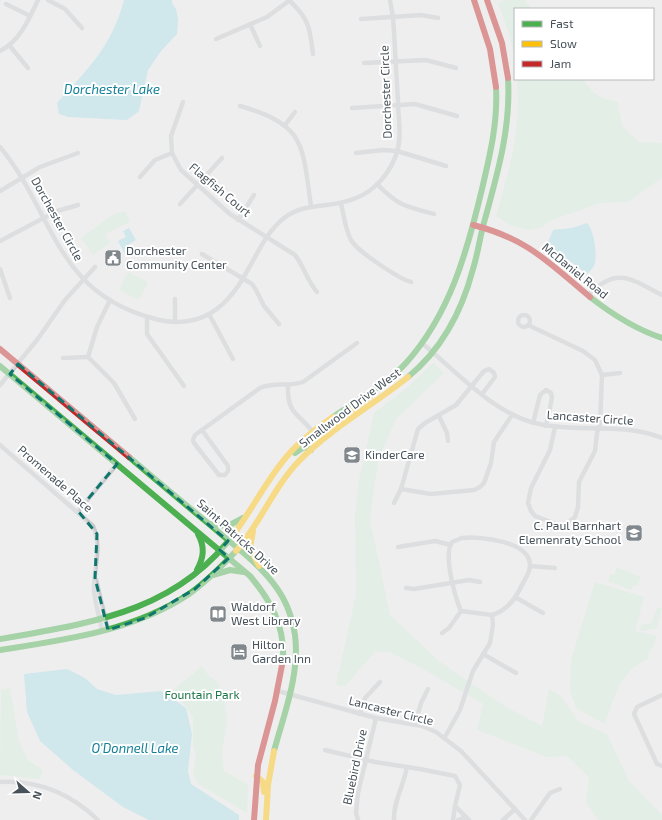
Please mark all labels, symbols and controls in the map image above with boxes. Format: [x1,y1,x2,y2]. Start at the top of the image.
legend [514,8,654,80]
text: Fast [550,16,574,30]
text: Slow [550,36,577,50]
street label: Dorchester Circle [376,45,394,139]
text: Jam [550,56,571,70]
water label: Dorchester Lake [64,81,160,97]
street label: Flagfish Court [187,159,255,219]
street label: Dorchester Circle [29,174,87,263]
street label: McDaniel Road [540,239,611,301]
place label: Dorchester Community Center [126,243,227,271]
public building icon: Dorchester Community Center [103,248,123,268]
street label: Smallwood Drive West [296,364,403,450]
street label: Lancaster Circle [546,407,634,427]
street label: Promenade Place [15,442,96,515]
school or university icon: KinderCare [342,445,362,465]
place label: KinderCare [365,447,425,461]
street label: Saint Patricks Drive [195,496,283,577]
place label: C. Paul Barnhart Elemenraty School [519,518,621,546]
school or university icon: C. Paul Barnhart Elemenraty School [624,523,644,543]
place label: Waldorf West Library [231,599,301,627]
library icon: Waldorf West Library [208,604,228,624]
place label: Hilton Garden Inn [252,637,311,665]
hotel icon: Hilton Garden Inn [229,642,249,662]
park label: Fountain Park [164,687,240,701]
street label: Lancaster Circle [347,693,435,727]
street label: Bluebird Drive [339,728,369,806]
water label: O'Donnell Lake [91,740,179,756]
north arrow [8,772,48,812]
text: N [30,790,45,802]

